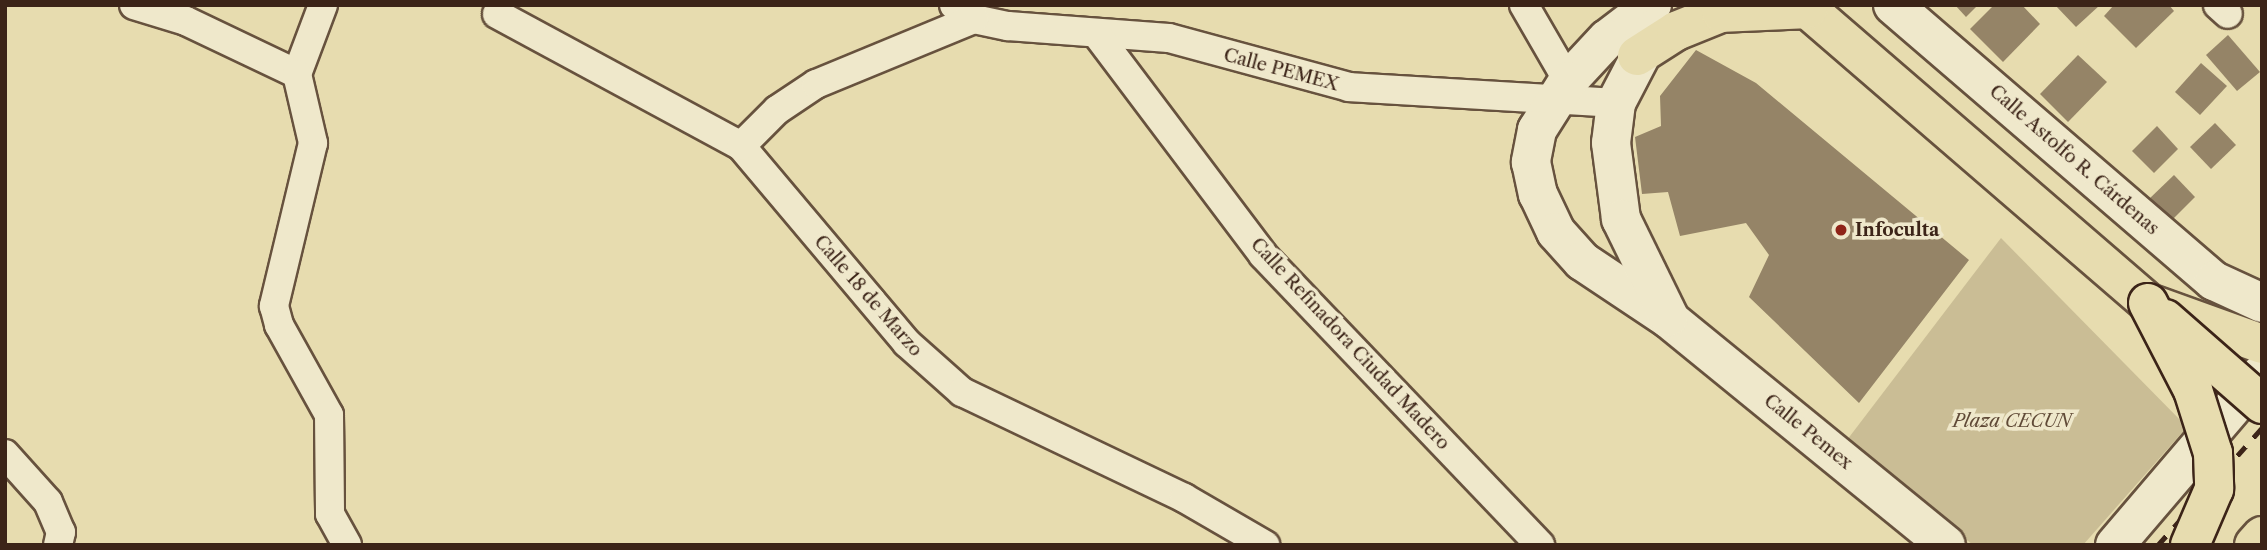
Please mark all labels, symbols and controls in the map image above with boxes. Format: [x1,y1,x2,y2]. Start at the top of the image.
street label: Calle PEMEX [1221,44,1341,96]
street label: Calle Astolfo R. Cárdenas [1985,80,2163,240]
place label: Infoculta [1855,219,1940,241]
marker: Infoculta [1833,222,1849,238]
street label: Calle 18 de Marzo [810,231,926,361]
street label: Calle Refinadora Ciudad Madero [1246,234,1454,454]
street label: Calle Pemex [1760,390,1856,474]
park label: Plaza CECUN [1953,410,2071,432]

